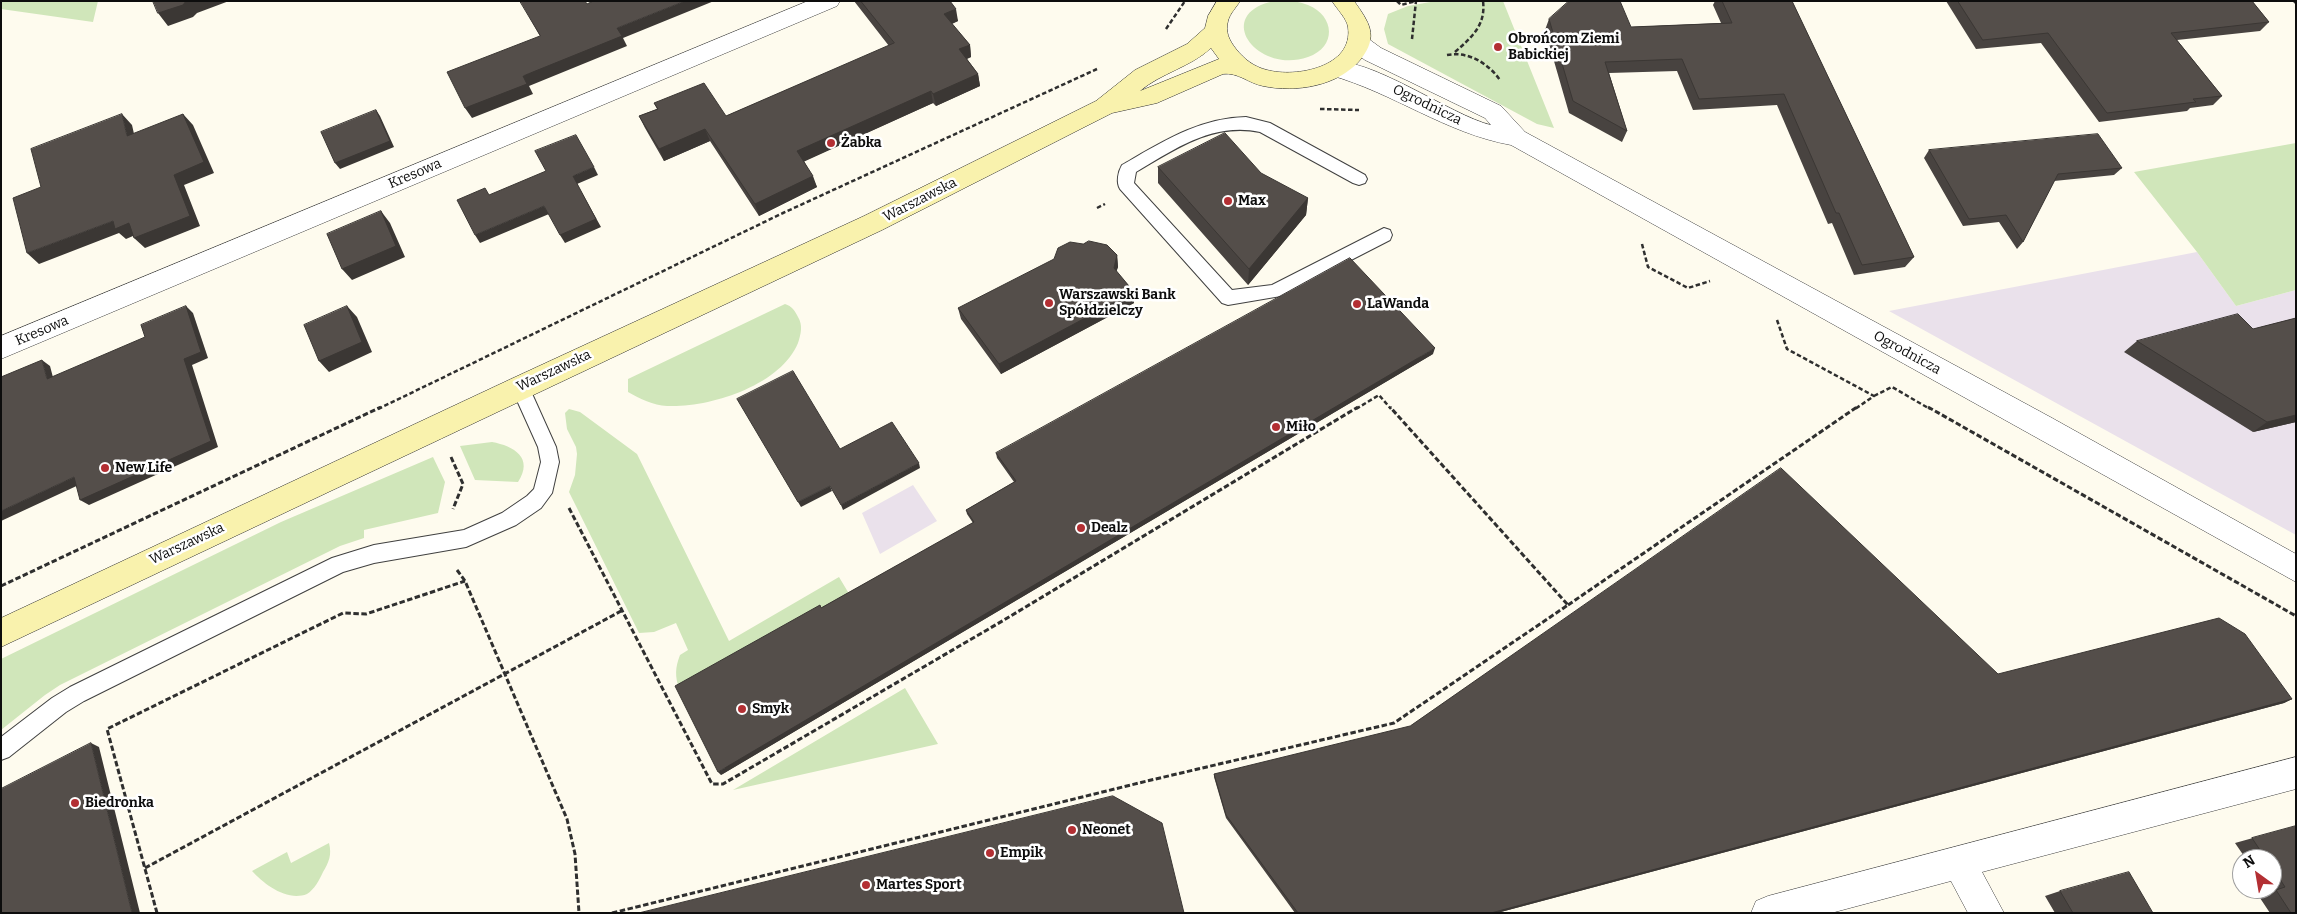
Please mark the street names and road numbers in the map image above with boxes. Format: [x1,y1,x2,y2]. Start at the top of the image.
street label: Ogrodnicza [1390,81,1464,129]
street label: Kresowa [386,155,444,193]
street label: Warszawska [880,174,960,226]
street label: Kresowa [13,312,71,350]
street label: Ogrodnicza [1870,328,1944,378]
street label: Warszawska [514,346,594,396]
street label: Warszawska [147,519,227,569]

